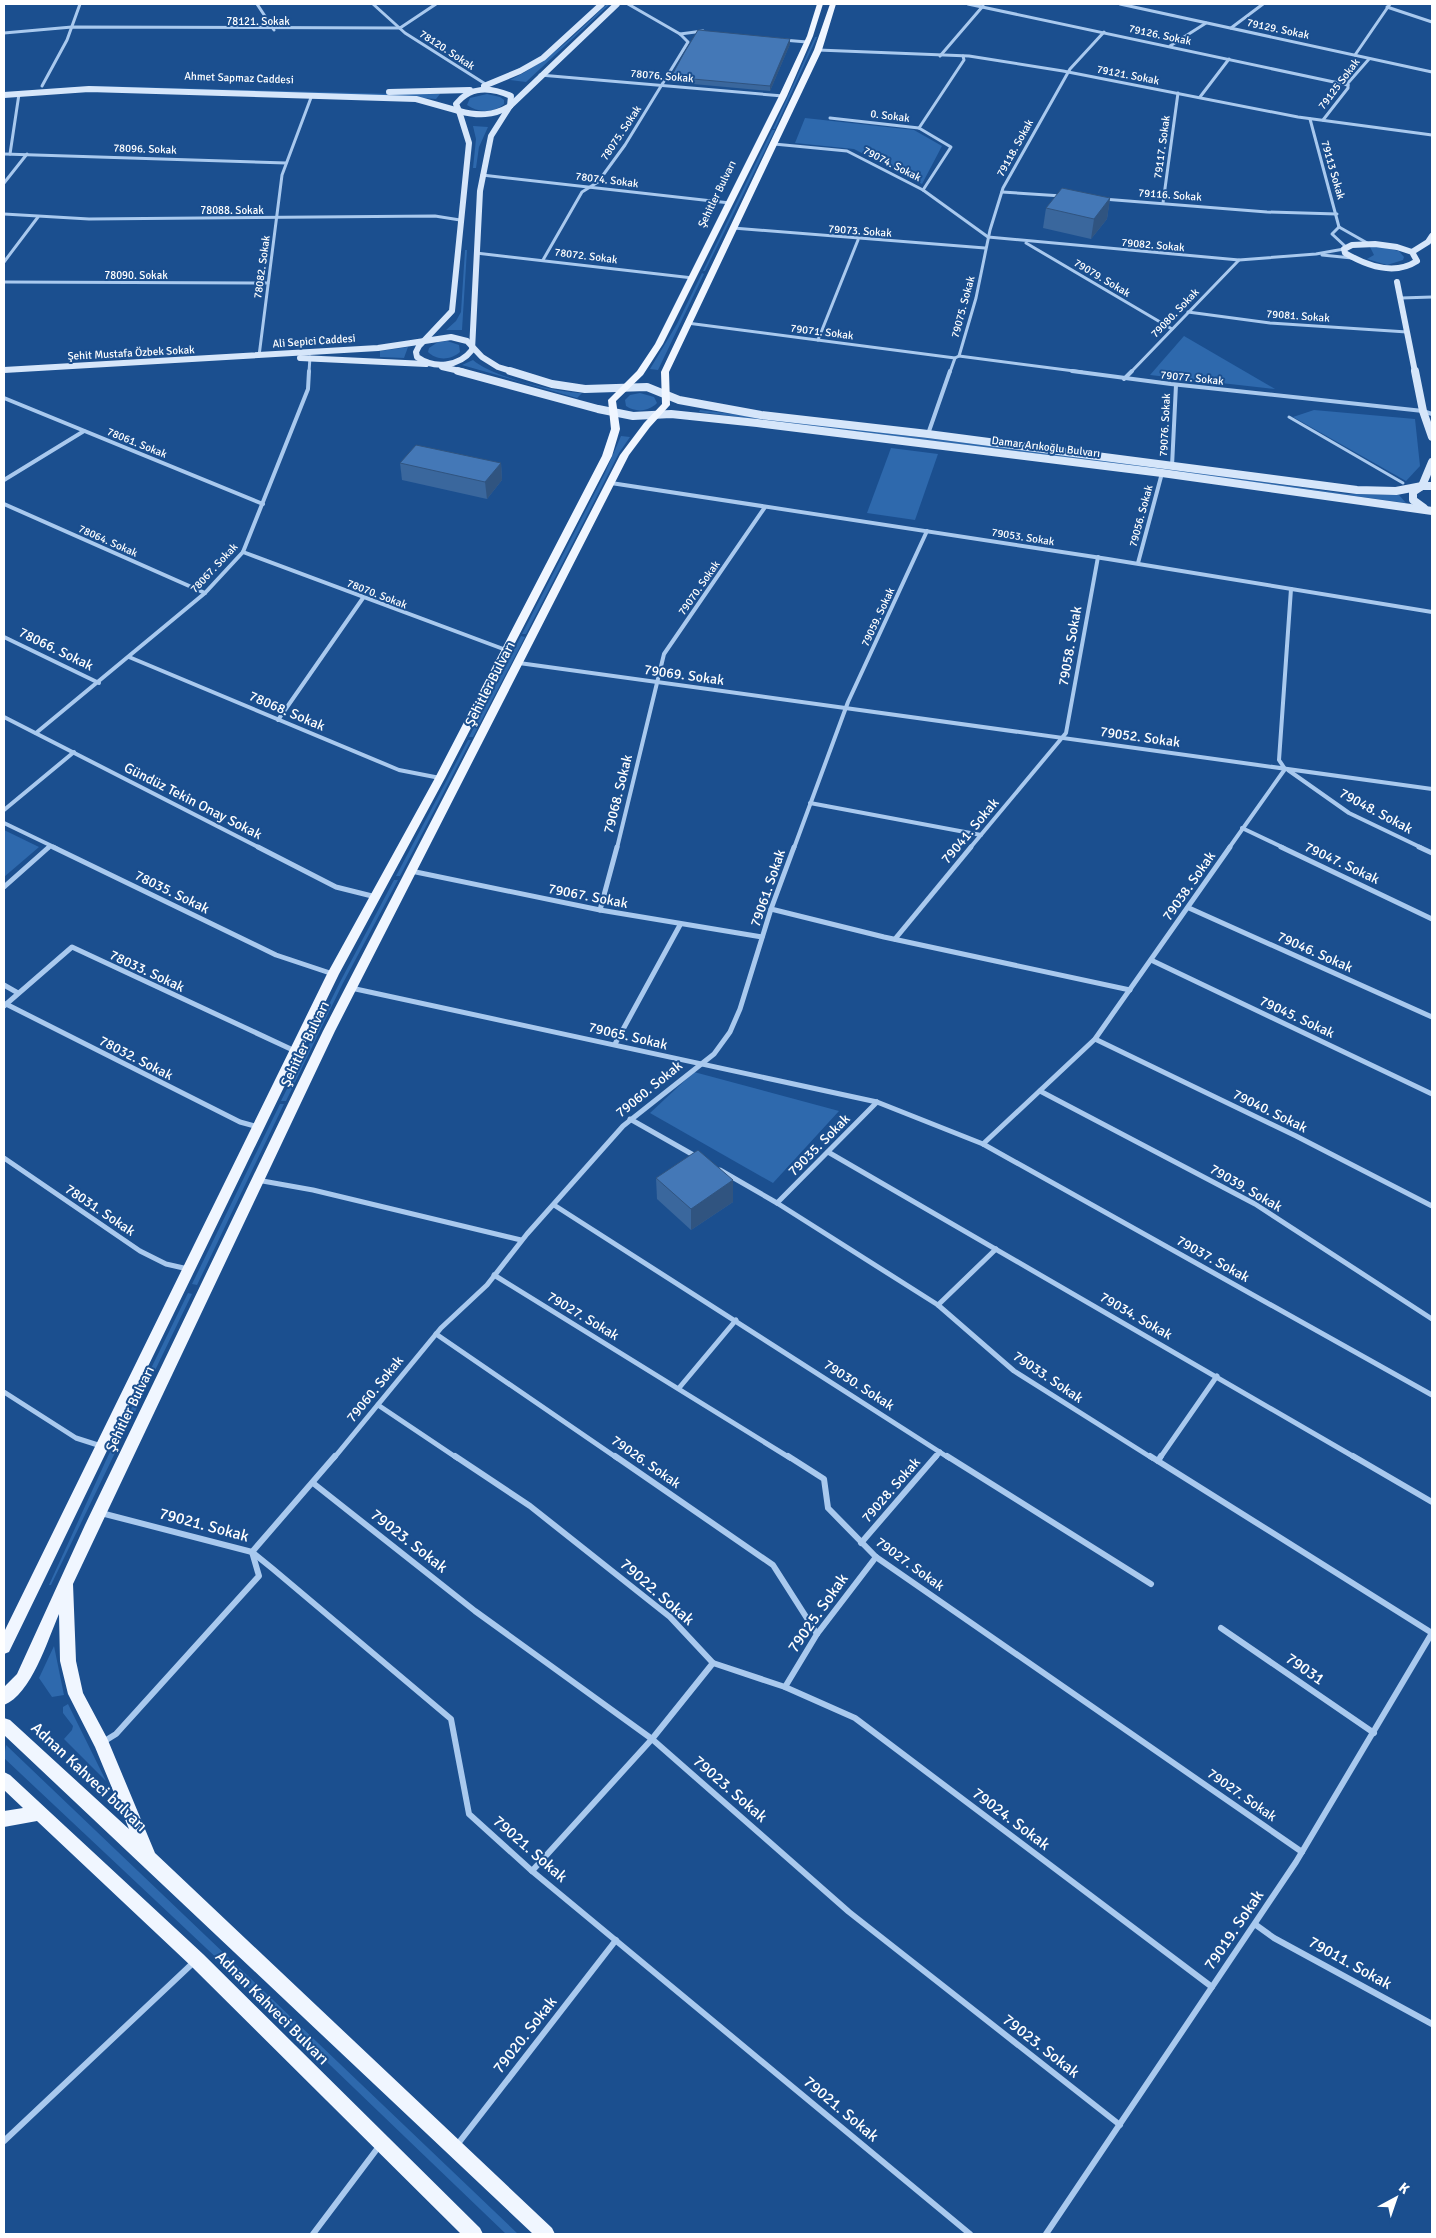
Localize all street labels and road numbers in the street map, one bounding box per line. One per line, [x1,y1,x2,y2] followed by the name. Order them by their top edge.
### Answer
[226,15,290,28] street label: 78121. Sokak
[1246,16,1311,42] street label: 79129. Sokak
[1128,22,1193,48] street label: 79126. Sokak
[417,27,478,73] street label: 78120. Sokak
[1316,56,1363,112] street label: 79125 Sokak
[1096,63,1161,88] street label: 79121. Sokak
[630,67,695,85] street label: 78076. Sokak
[184,70,294,86] street label: Ahmet Sapmaz Caddesi
[598,103,644,163] street label: 78075. Sokak
[870,107,911,125] street label: 0. Sokak
[1151,114,1173,179] street label: 79117. Sokak
[994,117,1036,179] street label: 79118. Sokak
[1318,139,1348,201] street label: 79113 Sokak
[113,141,177,157] street label: 78096. Sokak
[861,144,924,184] street label: 79074. Sokak
[695,158,739,230] street label: Şehitler Bulvarı
[575,170,640,190] street label: 78074. Sokak
[1138,186,1203,204] street label: 79116. Sokak
[200,204,264,217] street label: 78088. Sokak
[828,222,893,240] street label: 79073. Sokak
[251,234,273,299] street label: 78082. Sokak
[1121,236,1186,254] street label: 79082. Sokak
[554,246,619,266] street label: 78072. Sokak
[1071,256,1133,300] street label: 79079. Sokak
[104,269,168,282] street label: 78090. Sokak
[949,274,978,339] street label: 79075. Sokak
[1148,285,1202,340] street label: 79080. Sokak
[1266,307,1331,325] street label: 79081. Sokak
[790,322,855,342] street label: 79071. Sokak
[272,332,356,350] street label: Ali Sepici Caddesi
[67,342,195,363] street label: Şehit Mustafa Özbek Sokak
[1160,368,1225,388] street label: 79077. Sokak
[1157,393,1173,457] street label: 79076. Sokak
[105,425,169,461] street label: 78061. Sokak
[991,434,1101,460] street label: Damar Arıkoğlu Bulvarı
[1127,483,1156,548] street label: 79056. Sokak
[76,522,140,560] street label: 78064. Sokak
[991,526,1056,548] street label: 79053. Sokak
[188,540,241,596] street label: 78067. Sokak
[675,558,723,618] street label: 79070. Sokak
[345,577,409,612] street label: 78070. Sokak
[859,585,898,649] street label: 79059. Sokak
[1055,605,1085,687] street label: 79058. Sokak
[16,624,96,674] street label: 78066. Sokak
[461,639,519,729] street label: Şehitler Bulvarı
[643,661,725,689] street label: 79069. Sokak
[247,687,327,735] street label: 78068. Sokak
[1099,723,1181,751] street label: 79052. Sokak
[600,753,636,835] street label: 79068. Sokak
[121,759,265,843] street label: Gündüz Tekin Onay Sokak
[1336,785,1416,837] street label: 79048. Sokak
[938,795,1002,867] street label: 79041. Sokak
[1302,838,1382,888] street label: 79047. Sokak
[747,847,789,929] street label: 79061. Sokak
[1159,848,1219,924] street label: 79038. Sokak
[132,867,212,917] street label: 78035. Sokak
[547,880,629,912] street label: 79067. Sokak
[1275,928,1355,976] street label: 79046. Sokak
[107,946,187,996] street label: 78033. Sokak
[1257,992,1337,1042] street label: 79045. Sokak
[277,998,333,1090] street label: Şehitler Bulvarı
[587,1019,669,1053] street label: 79065. Sokak
[96,1032,176,1084] street label: 78032. Sokak
[612,1057,686,1121] street label: 79060. Sokak
[1230,1086,1310,1136] street label: 79040. Sokak
[784,1110,854,1180] street label: 79035. Sokak
[1207,1160,1285,1216] street label: 79039. Sokak
[62,1180,138,1240] street label: 78031. Sokak
[1174,1232,1252,1286] street label: 79037. Sokak
[544,1288,622,1344] street label: 79027. Sokak
[1097,1288,1175,1344] street label: 79034. Sokak
[1010,1347,1086,1407] street label: 79033. Sokak
[343,1352,407,1426] street label: 79060. Sokak
[821,1356,897,1414] street label: 79030. Sokak
[102,1363,158,1455] street label: Şehitler Bulvarı
[608,1432,684,1492] street label: 79026. Sokak
[858,1454,924,1526] street label: 79028. Sokak
[157,1503,251,1547] street label: 79021. Sokak
[366,1505,452,1577] street label: 79023. Sokak
[872,1533,948,1595] street label: 79027. Sokak
[616,1554,698,1630] street label: 79022. Sokak
[783,1569,853,1657] street label: 79025. Sokak
[1282,1648,1328,1690] street label: 79031
[27,1718,151,1836] street label: Adnan Kahveci bulvarı
[689,1751,771,1827] street label: 79023. Sokak
[1204,1765,1280,1825] street label: 79027. Sokak
[968,1783,1054,1855] street label: 79024. Sokak
[489,1811,571,1887] street label: 79021. Sokak
[1200,1886,1268,1974] street label: 79019. Sokak
[1305,1932,1395,1994] street label: 79011. Sokak
[211,1947,333,2069] street label: Adnan Kahveci Bulvarı
[489,1992,561,2078] street label: 79020. Sokak
[998,2010,1084,2082] street label: 79023. Sokak
[799,2072,883,2146] street label: 79021. Sokak

